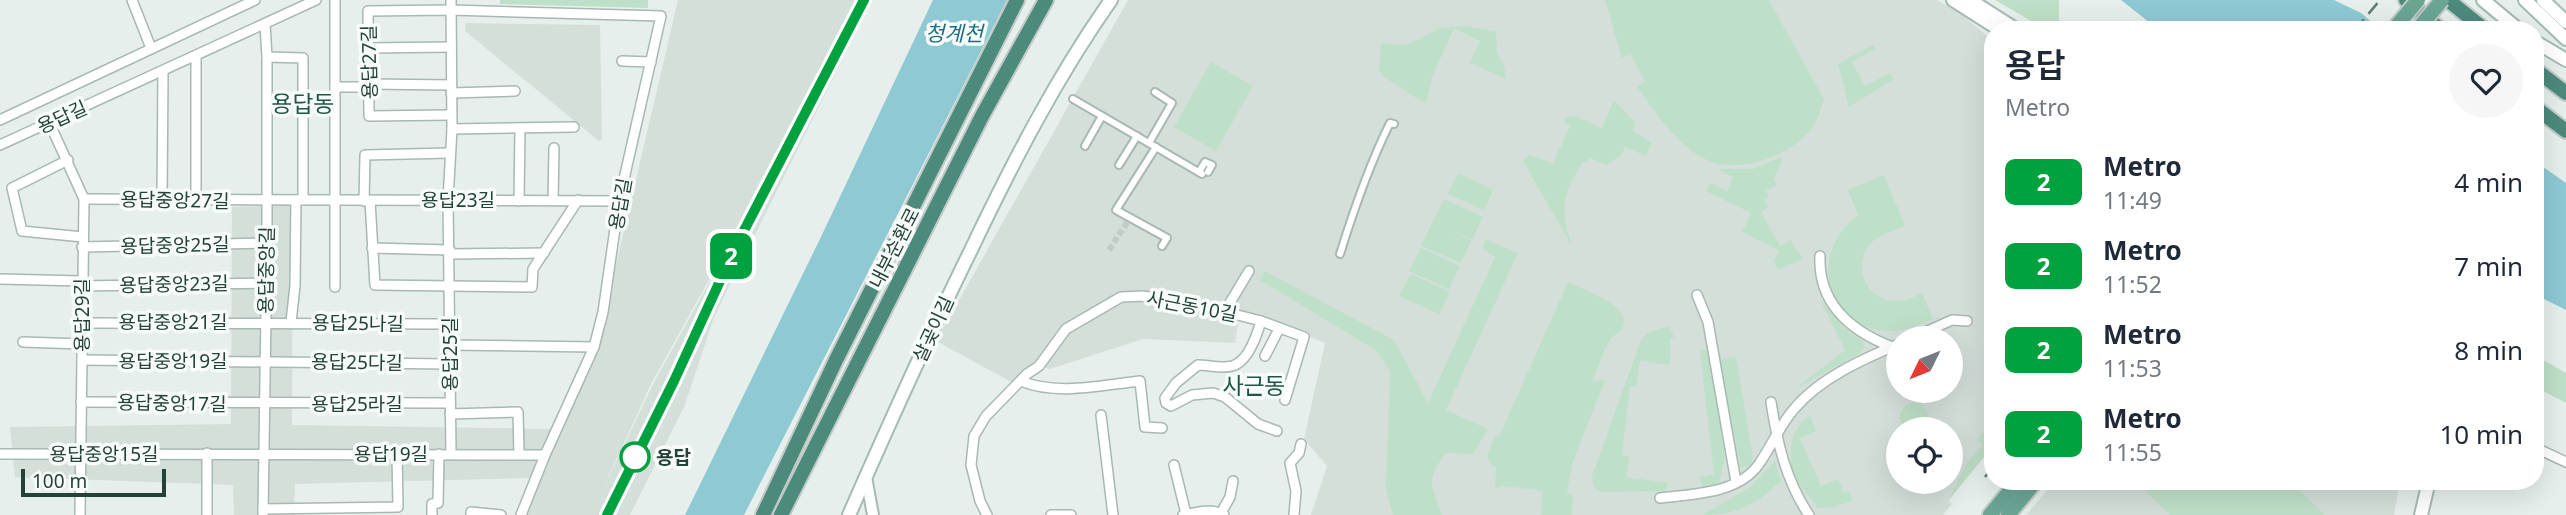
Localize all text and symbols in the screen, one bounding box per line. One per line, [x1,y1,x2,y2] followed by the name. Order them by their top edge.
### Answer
[925,19,986,47] water label: 청계천
[355,25,383,99] street label: 용답27길
[2005,42,2066,87] text: 용답
[2449,44,2523,118] button: heart
[271,87,335,119] district label: 용답동
[2005,91,2070,123] text: Metro
[33,94,91,140] street label: 용답길
[2103,148,2182,184] text: Metro
[2454,164,2523,200] text: 4 min
[2037,165,2050,198] text: 2
[603,176,637,232] street label: 용답길
[2103,184,2162,216] text: 11:49
[120,186,230,214] street label: 용답중앙27길
[421,187,495,213] street label: 용답23길
[863,203,925,293] street label: 내부순환로
[252,226,280,314] street label: 용답중앙길
[120,231,230,259] street label: 용답중앙25길
[2103,232,2182,268] text: Metro
[708,233,754,279] line badge: 2
[724,239,738,272] text: 2
[2454,248,2523,284] text: 7 min
[2037,249,2050,282] text: 2
[2103,268,2162,300] text: 11:52
[119,270,229,298] street label: 용답중앙23길
[69,278,95,352] street label: 용답29길
[1145,284,1239,328] street label: 사근동10길
[906,292,960,366] street label: 살곶이길
[118,309,228,335] street label: 용답중앙21길
[312,309,404,337] street label: 용답25나길
[2103,316,2182,352] text: Metro
[437,317,463,391] street label: 용답25길
[1886,326,1964,402] north arrow
[1886,326,1963,494] map controls
[2454,332,2523,368] text: 8 min
[2037,333,2050,366] text: 2
[118,348,228,374] street label: 용답중앙19길
[311,348,403,376] street label: 용답25다길
[2103,352,2162,384] text: 11:53
[1222,369,1286,401] district label: 사근동
[117,389,227,417] street label: 용답중앙17길
[311,391,403,417] street label: 용답25라길
[2103,400,2182,436] text: Metro
[2439,416,2523,452] text: 10 min
[1886,417,1963,494] button: locate
[2037,417,2050,450] text: 2
[2103,436,2162,468] text: 11:55
[49,441,159,467] street label: 용답중앙15길
[354,441,428,467] street label: 용답19길
[620,442,650,472] marker: 용답
[656,444,691,470] place label: 용답
[21,466,166,498] scale bar
[32,468,87,494] text: 100 m

